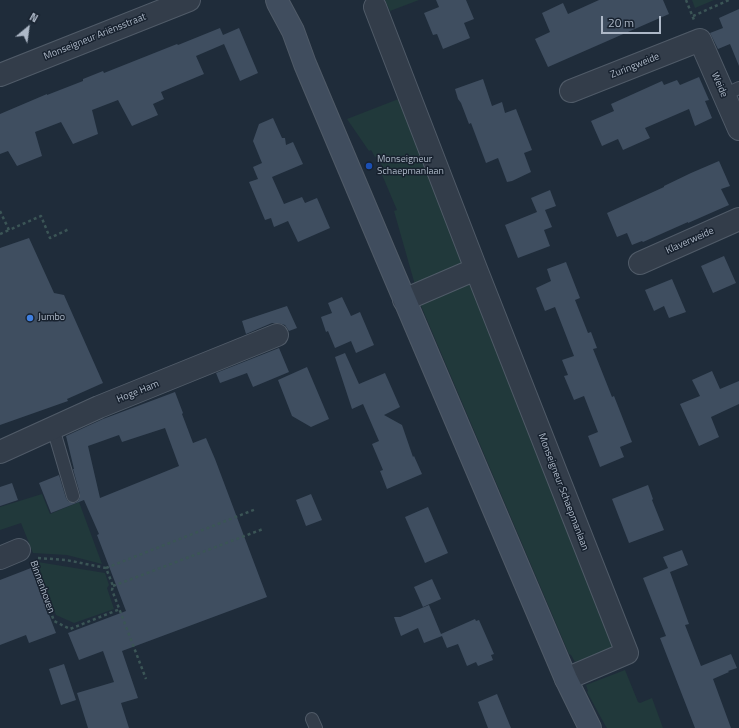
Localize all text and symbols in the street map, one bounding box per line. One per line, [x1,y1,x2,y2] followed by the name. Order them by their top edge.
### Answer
[8,8,48,48] north arrow
[603,8,663,34] scale bar
[27,9,41,26] text: N
[42,11,148,63] street label: Monseigneur Ariënsstraat
[608,13,634,32] text: 20 m
[609,51,661,81] street label: Zuringweide
[708,71,730,99] street label: Weide
[377,154,444,178] place label: Monseigneur Schaepmanlaan
[364,161,374,171] marker: Monseigneur Schaepmanlaan
[664,225,716,257] street label: Klaverweide
[38,312,65,324] place label: Jumbo
[25,313,35,323] marker: Jumbo
[115,378,161,406] street label: Hoge Ham
[535,432,591,552] street label: Monseigneur Schaepmanlaan
[27,559,57,615] street label: Binnenhoven

